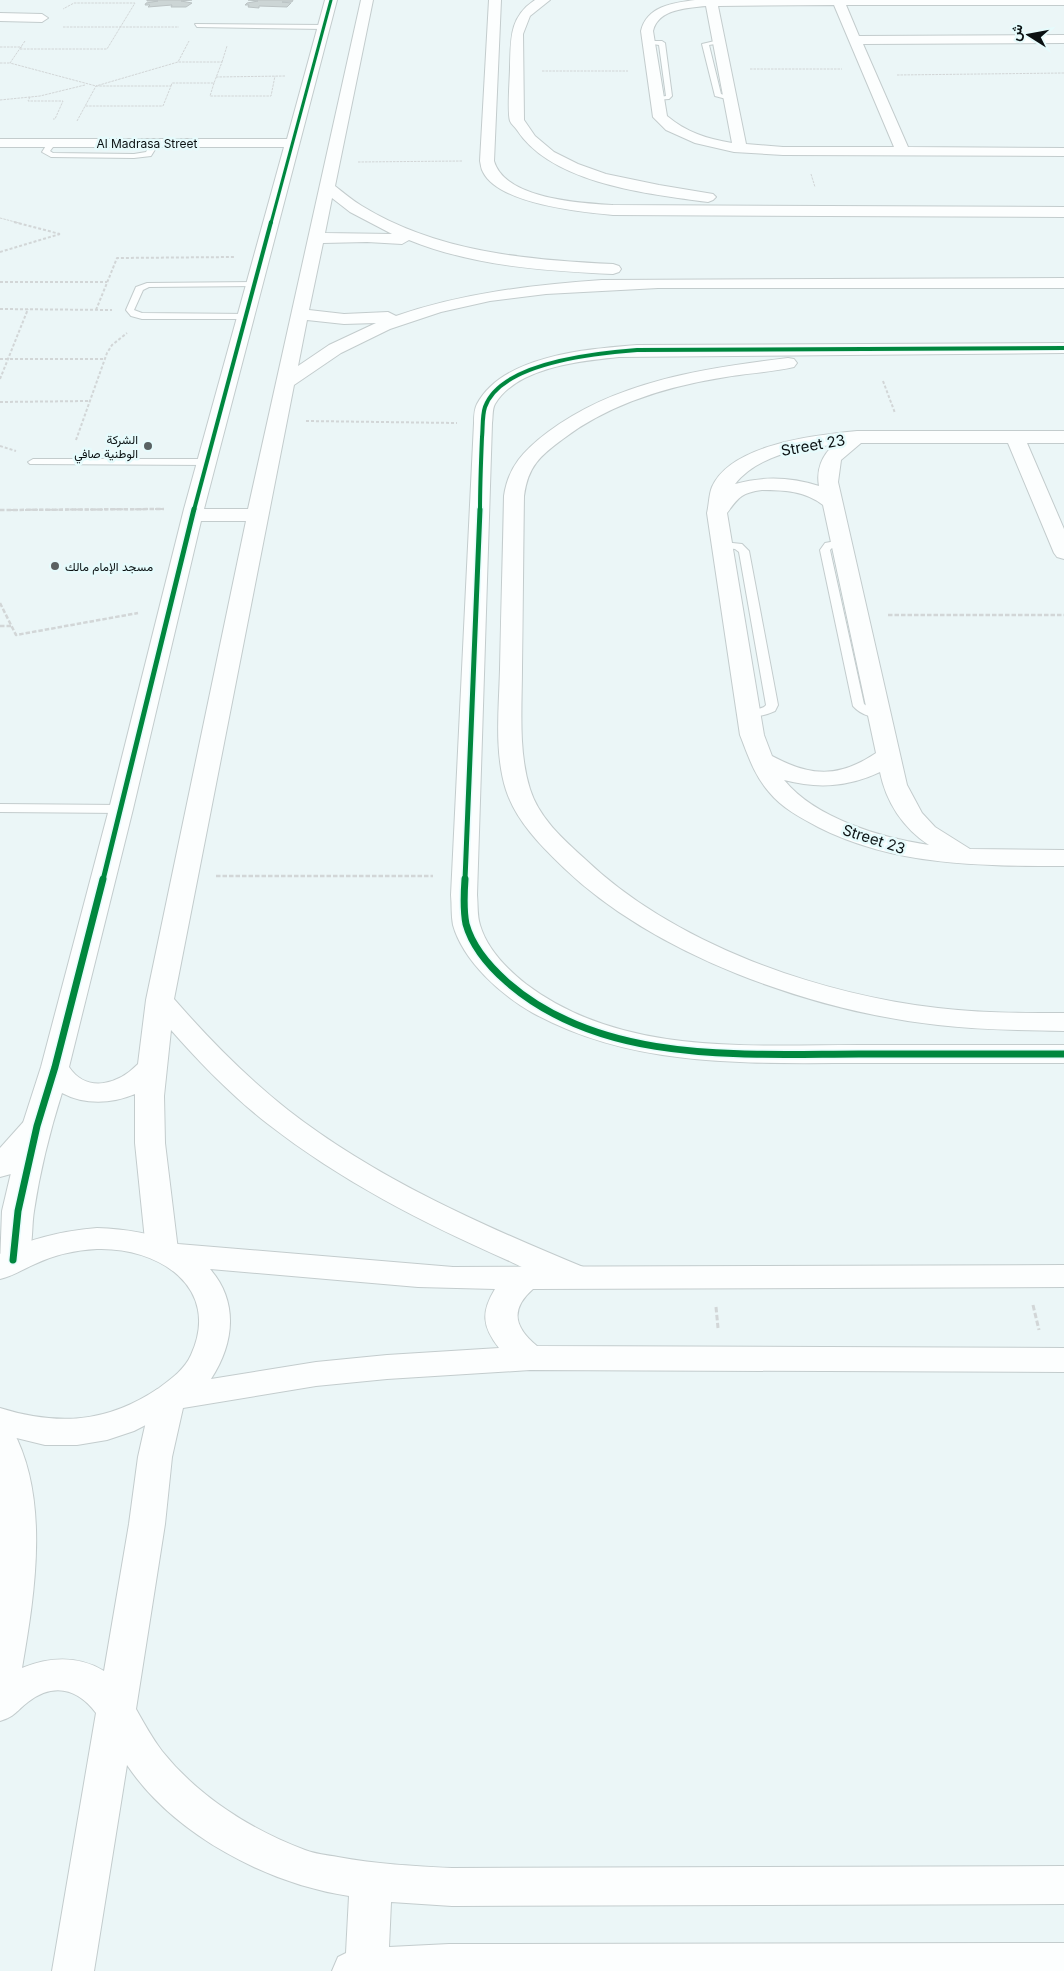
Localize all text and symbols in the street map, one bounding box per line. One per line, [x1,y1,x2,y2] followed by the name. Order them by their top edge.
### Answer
[1004,10,1054,60] north arrow
[1006,22,1027,42] text: ش
[96,136,198,151] street label: Al Madrasa Street
[779,430,847,460] street label: Street 23
[74,432,138,464] place label: الشركة الوطنية صافي
[142,440,154,452] marker: الشركة الوطنية صافي
[65,559,153,575] place label: مسجد الإمام مالك
[49,560,61,572] marker: مسجد الإمام مالك
[840,820,908,858] street label: Street 23

